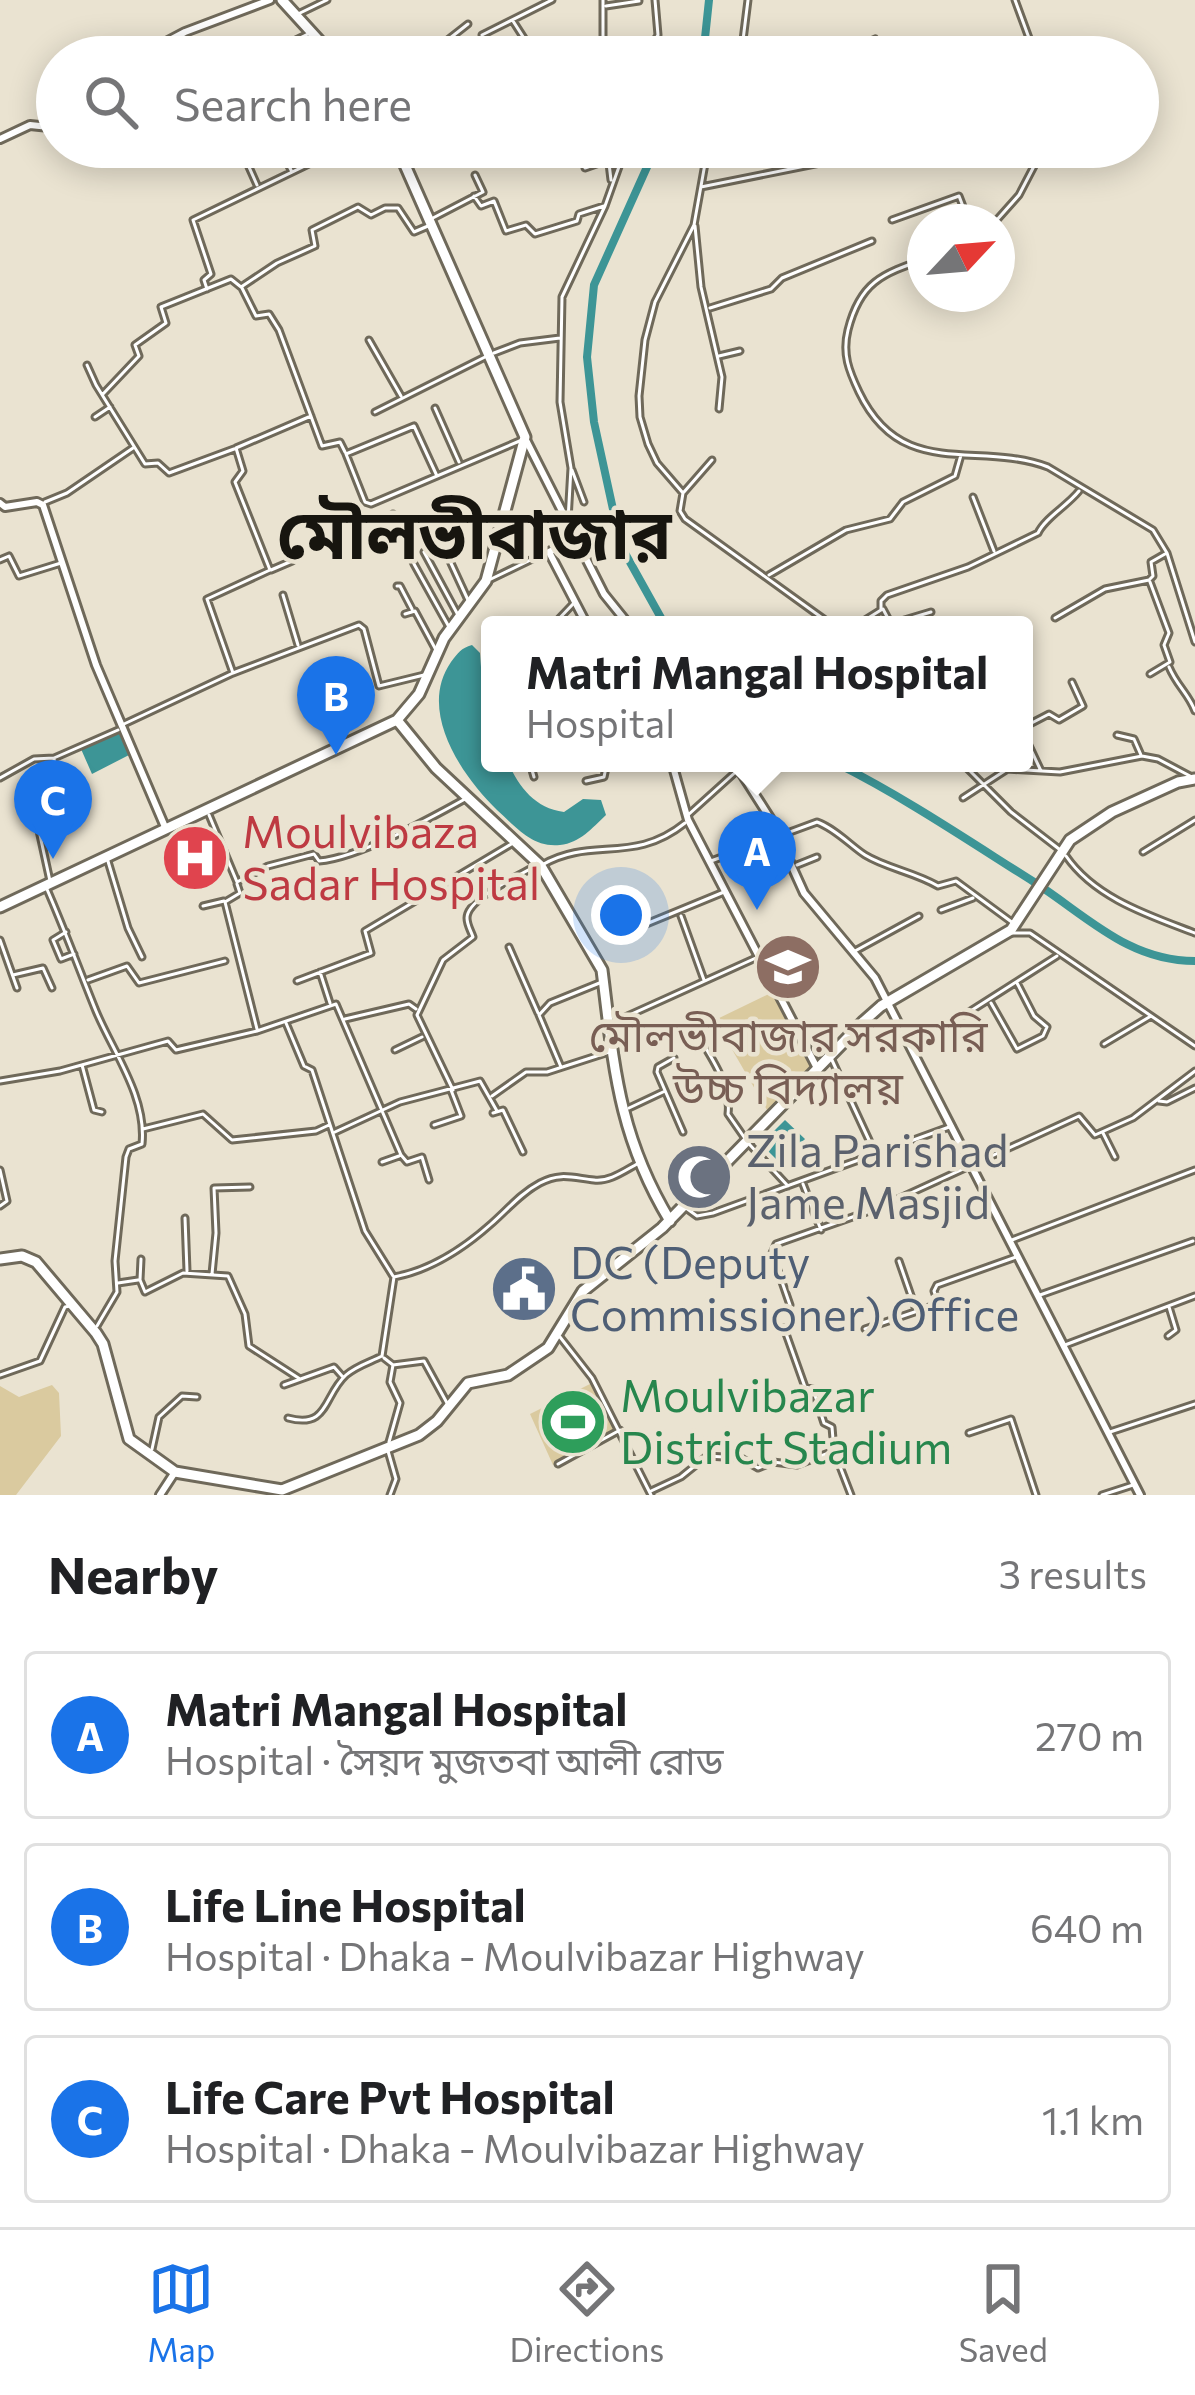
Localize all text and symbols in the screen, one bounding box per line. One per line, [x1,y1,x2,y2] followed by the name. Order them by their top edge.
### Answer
[36,36,1159,168] search box
[78,69,144,135] icon: search
[174,75,412,130] text: Search here
[907,204,1015,312] north arrow
[276,489,673,573] district label: মৌলভীবাজার
[481,616,1033,772] popup
[526,643,988,698] text: Matri Mangal Hospital
[297,656,375,755] pin: B
[526,698,675,746] text: Hospital
[14,760,92,859] pin: C
[242,802,540,909] place label: Moulvibaza Sadar Hospital
[718,811,796,910] pin: A
[160,823,230,893] hospital icon: Moulvibaza Sadar Hospital
[591,885,651,945] your location
[753,932,823,1002] school or university icon: মৌলভীবাজার সরকারি উচ্চ বিদ্যালয়
[588,1006,989,1113] place label: মৌলভীবাজার সরকারি উচ্চ বিদ্যালয়
[746,1121,1008,1228] place label: Zila Parishad Jame Masjid
[664,1142,734,1212] mosque icon: Zila Parishad Jame Masjid
[570,1233,1019,1340] place label: DC (Deputy Commissioner) Office
[489,1254,559,1324] public building icon: DC (Deputy Commissioner) Office
[620,1366,952,1473] place label: Moulvibazar District Stadium
[538,1387,608,1457] sports icon: Moulvibazar District Stadium
[48,1542,218,1605] text: Nearby
[999,1549,1147,1597] text: 3 results
[165,1680,627,1735] text: Matri Mangal Hospital
[76,1711,104,1759] text: A
[1035,1711,1144,1759] text: 270 m
[165,1735,723,1783] text: Hospital · সৈয়দ মুজতবা আলী রোড
[165,1876,526,1931] text: Life Line Hospital
[77,1903,103,1951] text: B
[1030,1903,1144,1951] text: 640 m
[165,1931,865,1979] text: Hospital · Dhaka - Moulvibazar Highway
[165,2068,615,2123] text: Life Care Pvt Hospital
[77,2095,103,2143] text: C
[1042,2095,1144,2143] text: 1.1 km
[165,2123,865,2171] text: Hospital · Dhaka - Moulvibazar Highway
[147,2256,215,2369] tab: Map
[510,2256,664,2369] tab: Directions
[959,2256,1048,2369] tab: Saved

